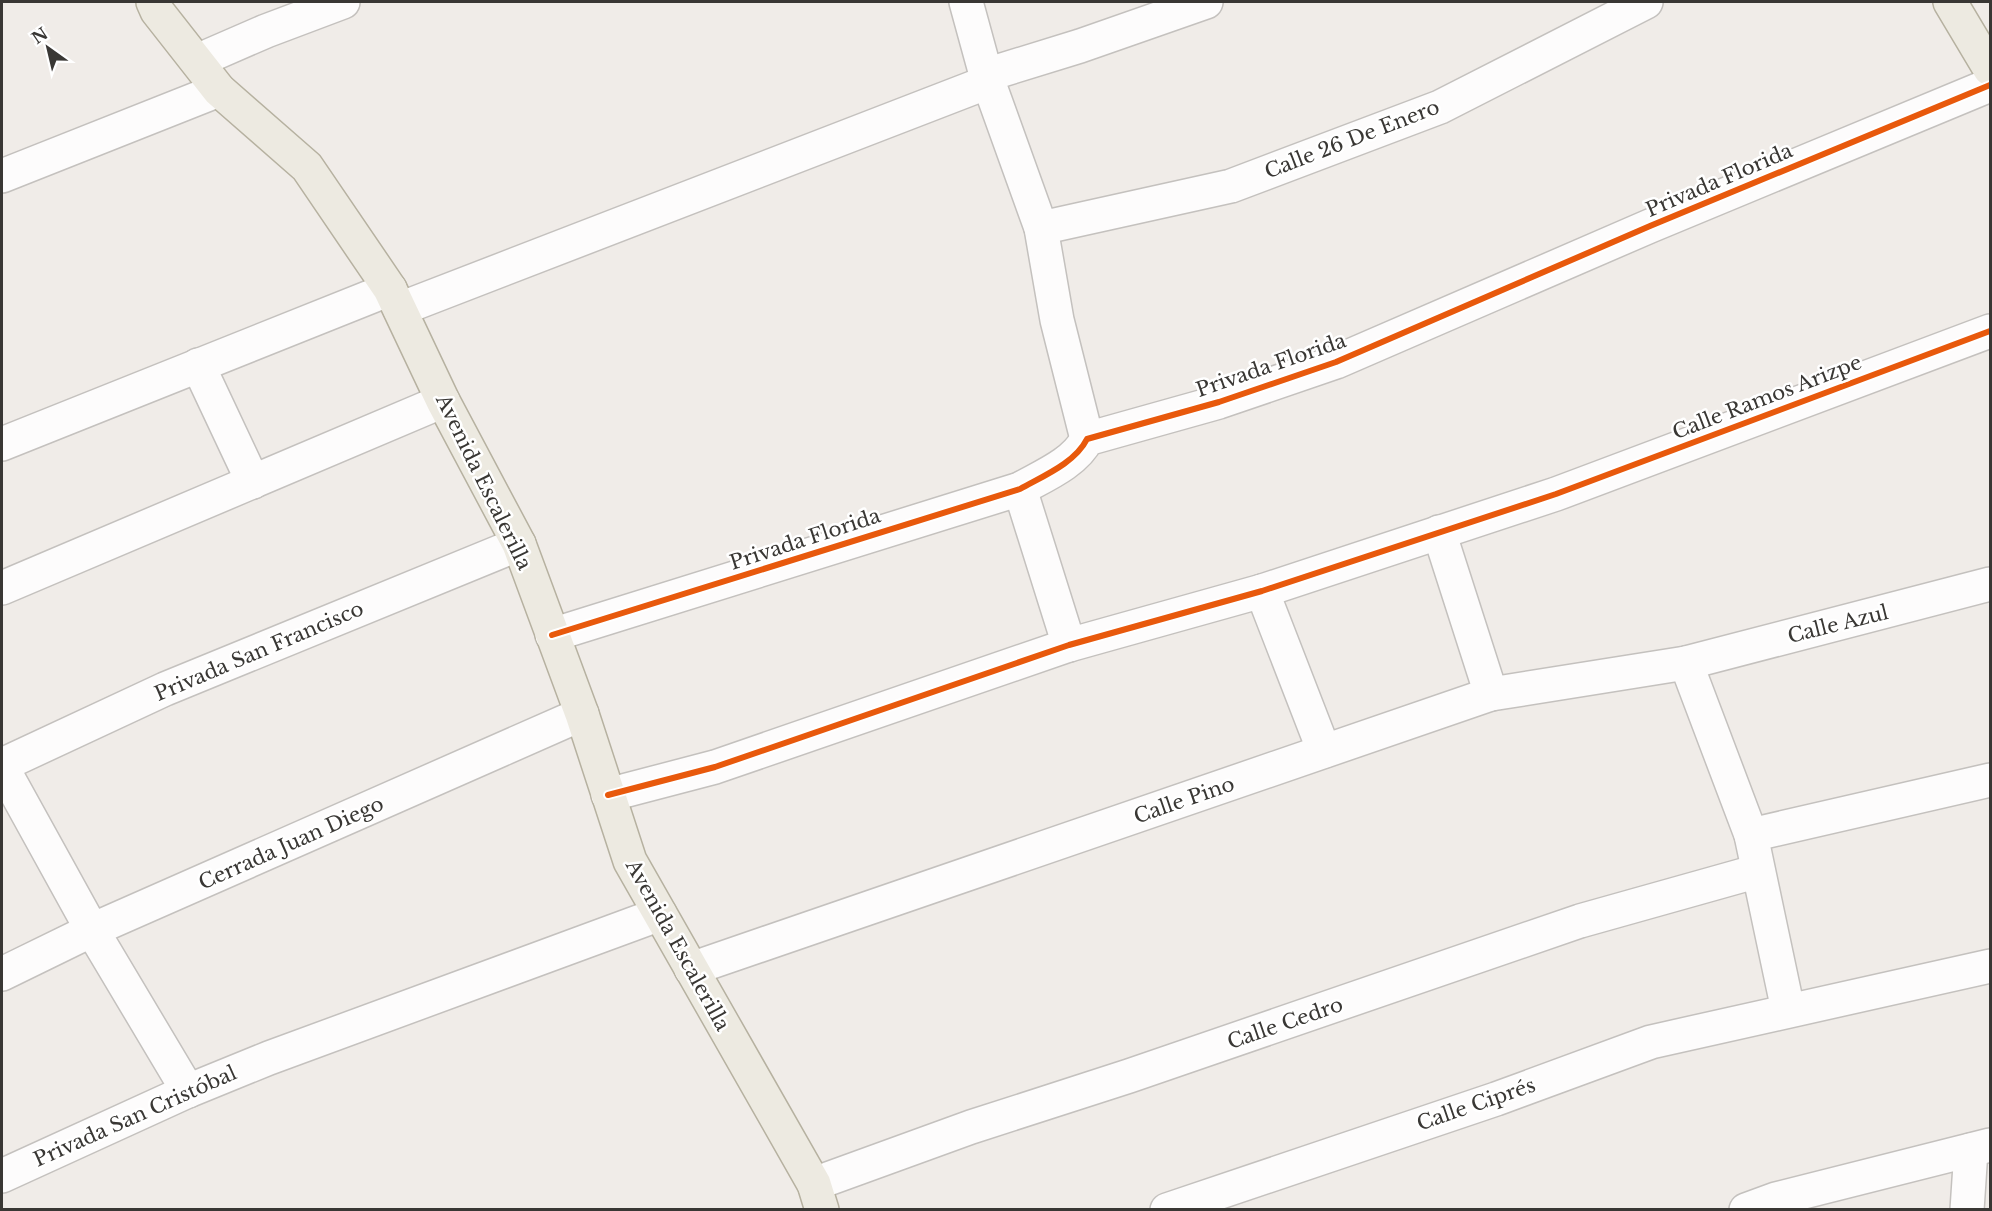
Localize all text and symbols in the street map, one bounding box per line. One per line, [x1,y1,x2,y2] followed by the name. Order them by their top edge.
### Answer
[18,18,78,78] north arrow
[28,23,51,48] text: N
[1261,95,1443,183] street label: Calle 26 De Enero
[1642,138,1797,222] street label: Privada Florida
[1193,328,1350,402] street label: Privada Florida
[1669,350,1865,444] street label: Calle Ramos Arizpe
[431,390,537,574] street label: Avenida Escalerilla
[727,503,884,575] street label: Privada Florida
[151,596,367,706] street label: Privada San Francisco
[1785,600,1891,648] street label: Calle Azul
[1131,772,1237,828] street label: Calle Pino
[195,791,387,895] street label: Cerrada Juan Diego
[620,854,735,1036] street label: Avenida Escalerilla
[1224,992,1346,1054] street label: Calle Cedro
[30,1060,240,1172] street label: Privada San Cristóbal
[1414,1073,1538,1135] street label: Calle Ciprés

